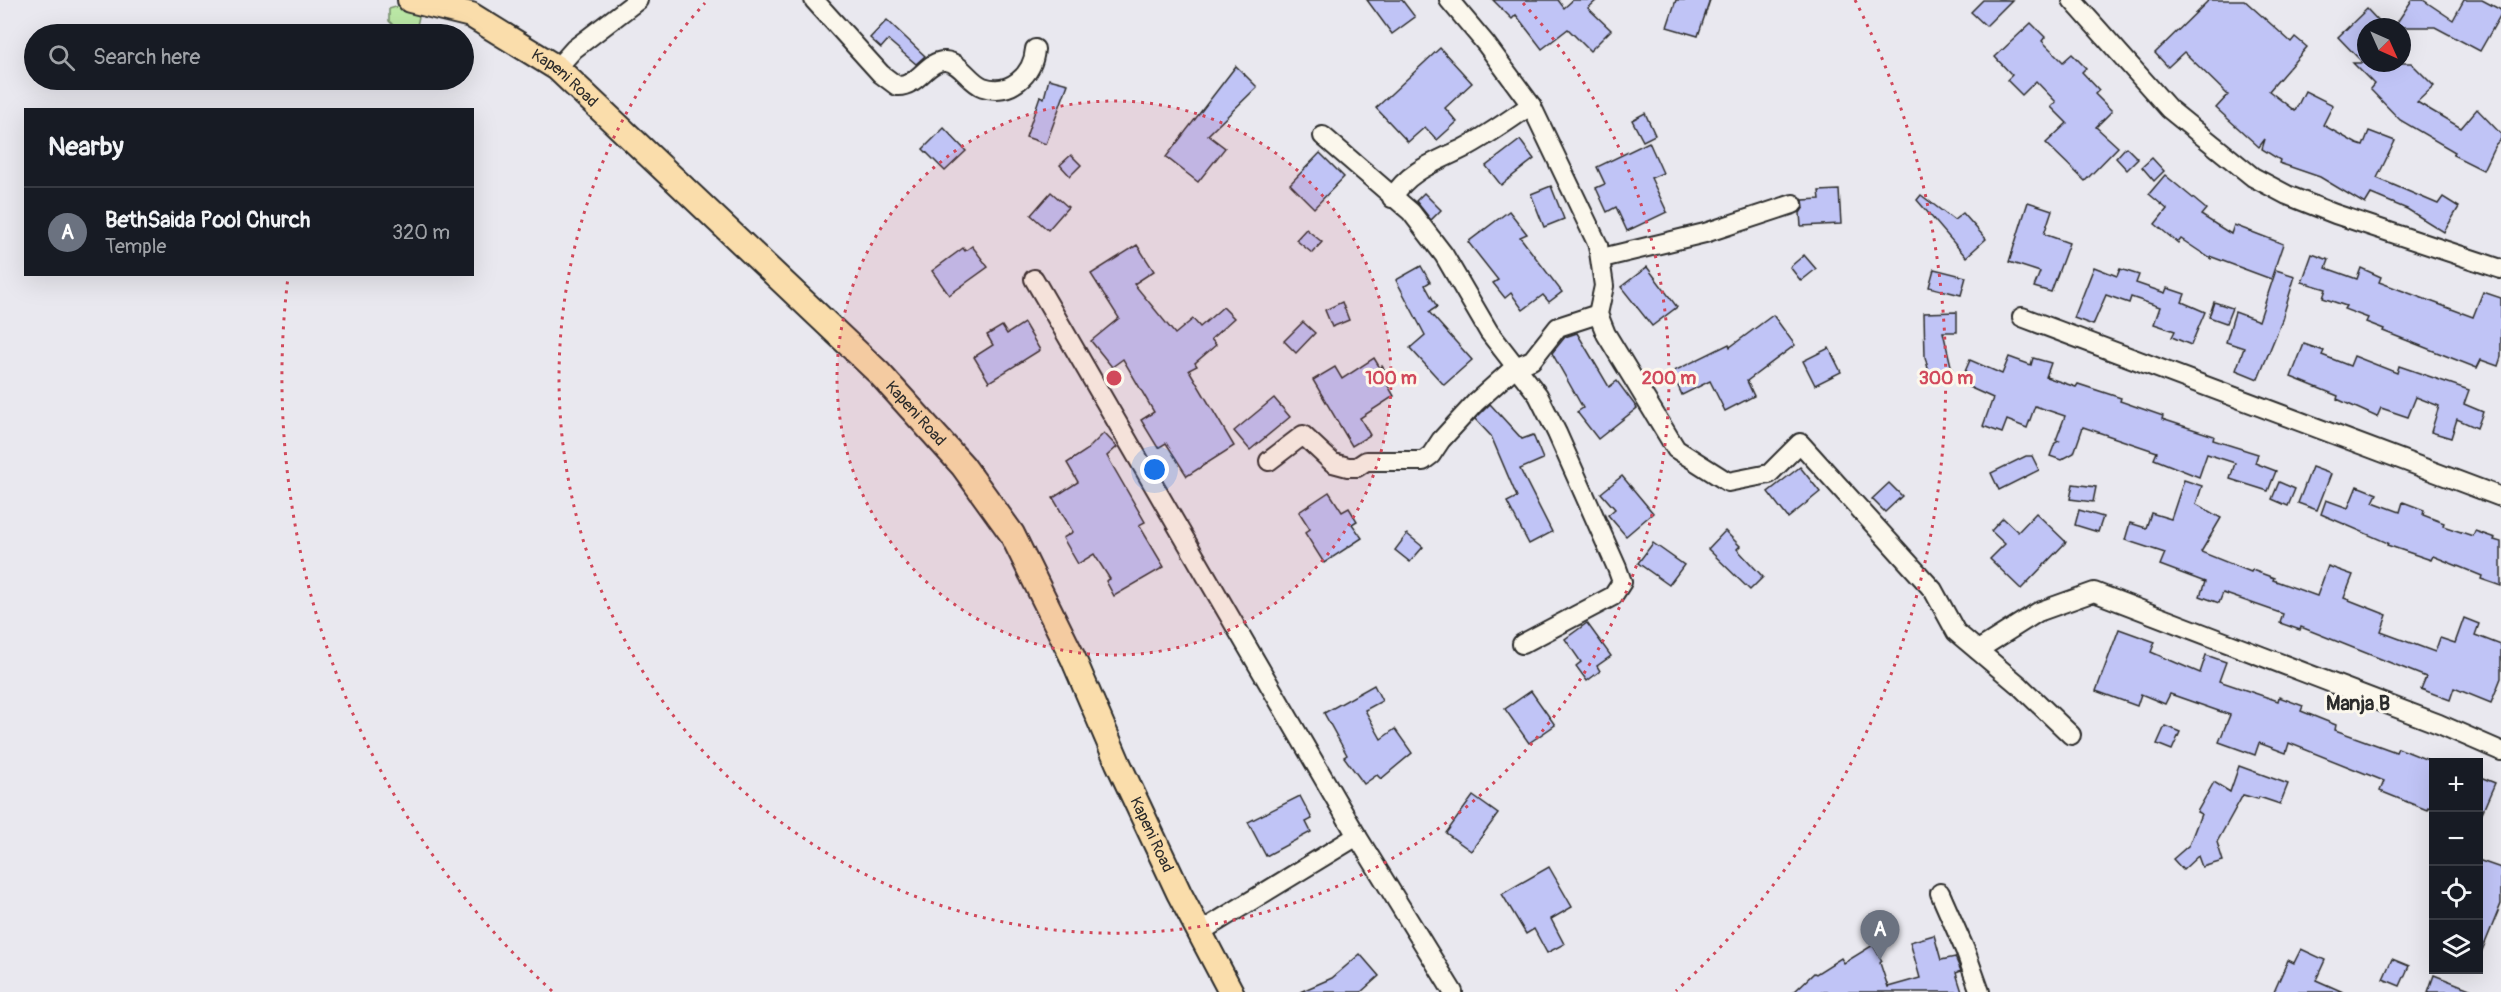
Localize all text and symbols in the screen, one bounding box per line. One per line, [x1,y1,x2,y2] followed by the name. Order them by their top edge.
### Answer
[2357,18,2411,72] north arrow
[24,24,474,90] search box
[45,41,78,74] icon: search
[93,43,200,71] text: Search here
[528,45,602,111] street label: Kapeni Road
[48,131,124,163] text: Nearby
[105,206,310,234] text: BethSaida Pool Church
[61,220,74,245] text: A
[392,220,450,245] text: 320 m
[105,234,166,259] text: Temple
[1365,367,1417,390] text: 100 m
[1642,367,1696,390] text: 200 m
[1919,367,1973,390] text: 300 m
[1104,368,1124,388] centre of rings
[881,377,950,450] street label: Kapeni Road
[1140,455,1169,484] your location
[2326,691,2390,716] district label: Manja B
[2429,758,2483,974] map controls
[2429,758,2483,812] button: +
[1125,794,1178,875] street label: Kapeni Road
[2429,812,2483,866] button: −
[2429,866,2483,920] button: locate
[1860,910,1900,960] pin: A
[2429,920,2483,974] button: layers

